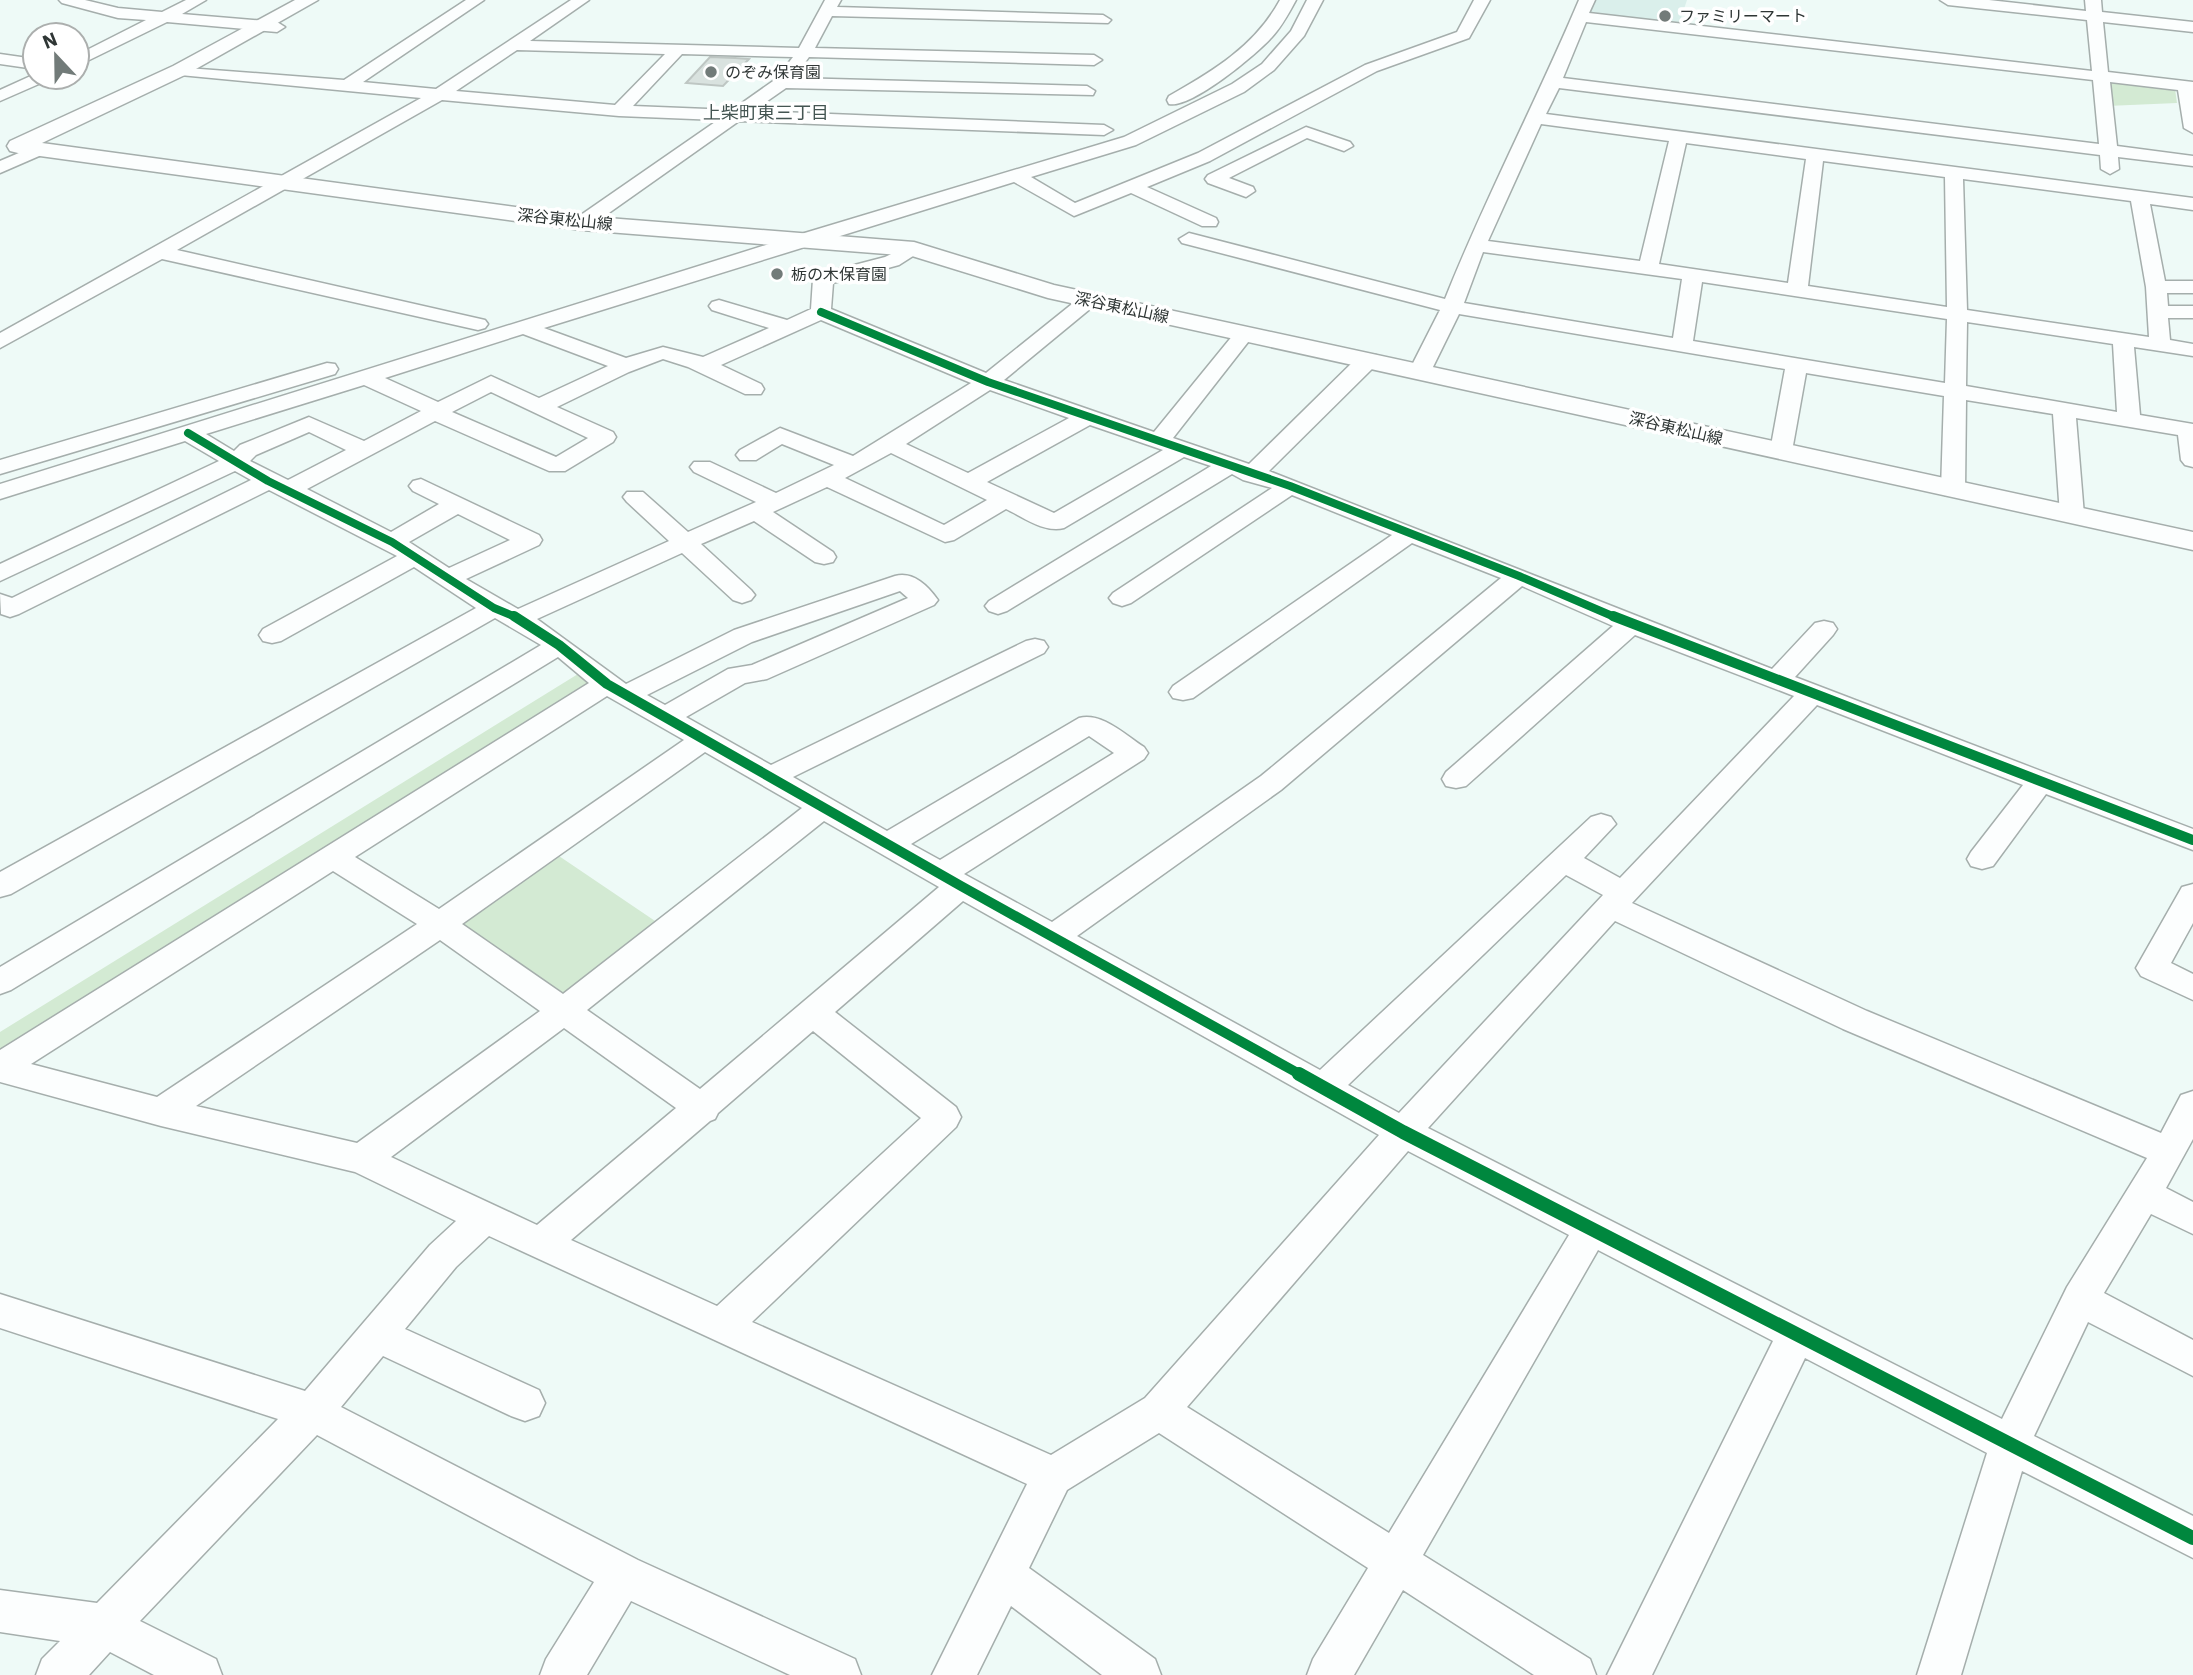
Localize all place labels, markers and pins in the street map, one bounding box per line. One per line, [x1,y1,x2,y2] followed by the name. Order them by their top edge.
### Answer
[1679,6,1807,26] place label: ファミリーマート
[1657,8,1673,24] marker: ファミリーマート
[725,62,821,82] place label: のぞみ保育園
[703,64,719,80] marker: のぞみ保育園
[791,264,887,284] place label: 栃の木保育園
[769,266,785,282] marker: 栃の木保育園

